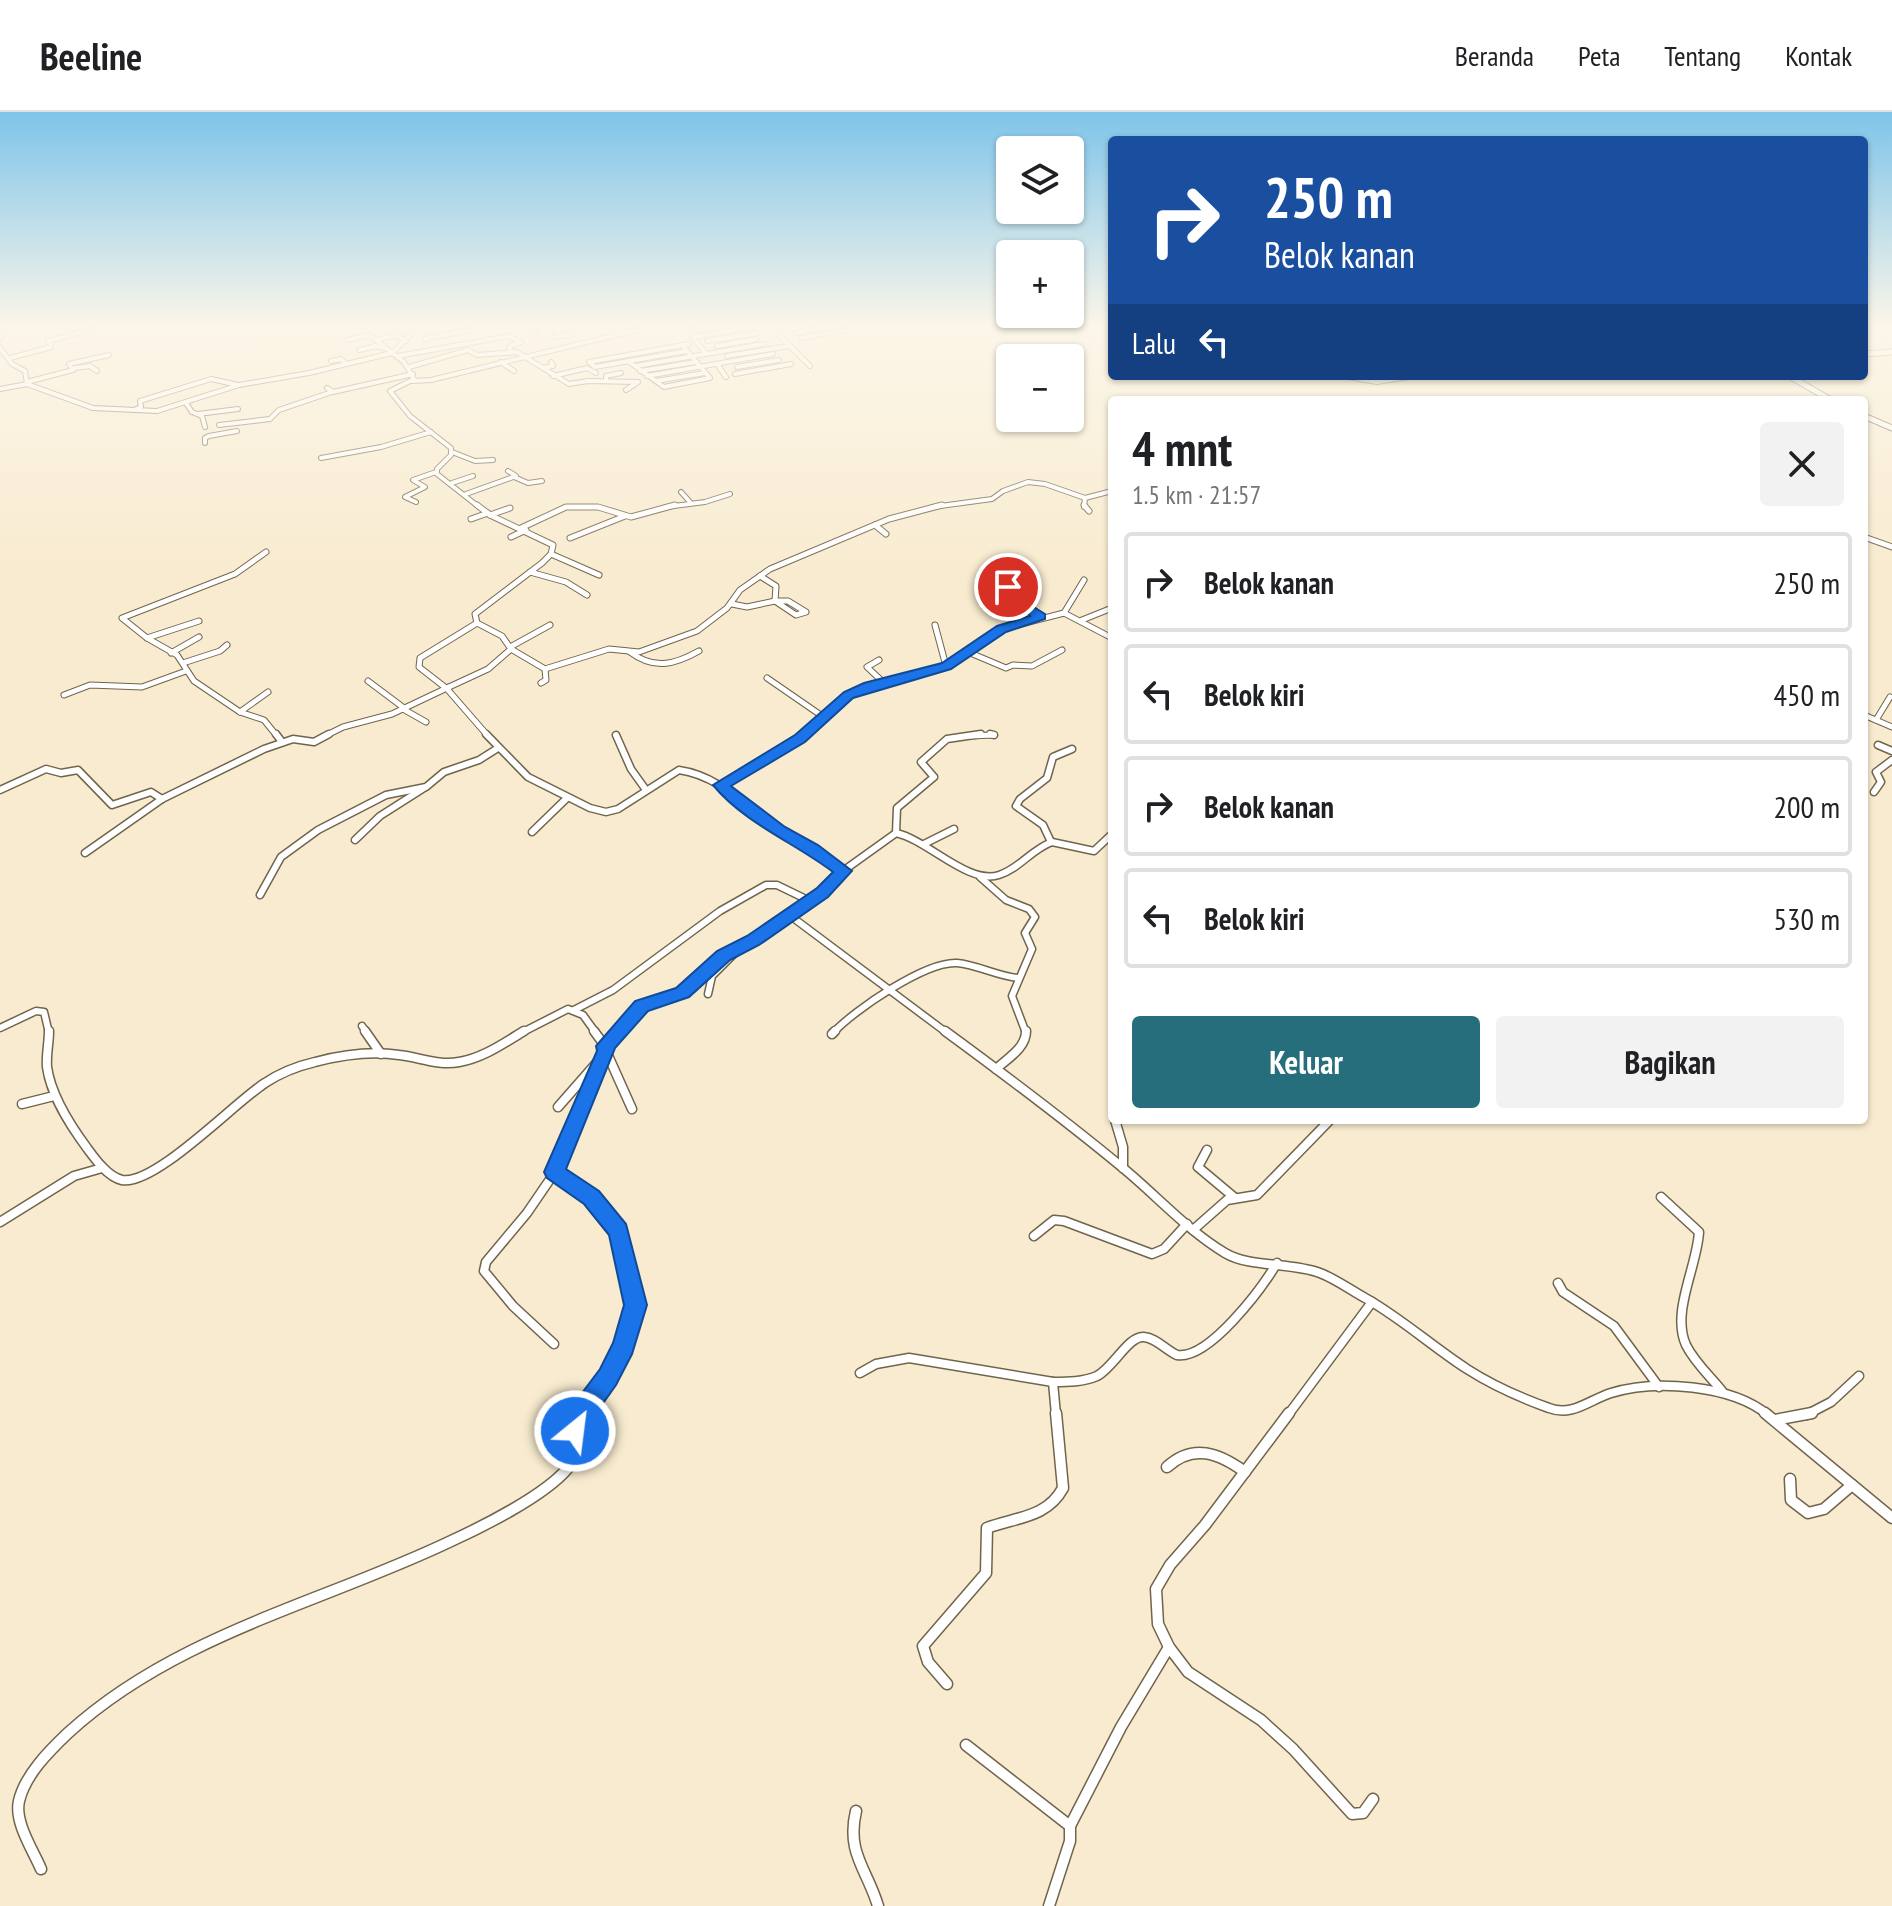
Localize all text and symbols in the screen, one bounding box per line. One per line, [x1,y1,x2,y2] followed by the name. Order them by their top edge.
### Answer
[40,31,142,80] text: Beeline
[1455,37,1534,74] text: Beranda
[1578,37,1620,74] text: Peta
[1664,37,1741,74] text: Tentang
[1785,37,1852,74] text: Kontak
[996,136,1084,432] map controls
[996,136,1084,224] button: layers
[1264,161,1393,233] text: 250 m
[1132,168,1236,272] icon: right
[1264,231,1415,278] text: Belok kanan
[996,240,1084,328] button: +
[1192,320,1236,364] icon: left
[1132,323,1176,362] text: Lalu
[996,344,1084,432] button: −
[1132,417,1232,479] text: 4 mnt
[1760,422,1844,506] button: close
[1132,478,1261,511] text: 1.5 km · 21:57
[974,553,1042,621] pin
[1136,560,1180,604] icon: right
[1204,563,1334,602] text: Belok kanan
[1774,563,1840,602] text: 250 m
[986,565,1030,609] icon: arrive
[1136,672,1180,716] icon: left
[1204,675,1305,714] text: Belok kiri
[1774,675,1840,714] text: 450 m
[1136,784,1180,828] icon: right
[1204,787,1334,826] text: Belok kanan
[1774,787,1840,826] text: 200 m
[1136,896,1180,940] icon: left
[1204,899,1305,938] text: Belok kiri
[1774,899,1840,938] text: 530 m
[1132,1016,1480,1108] button: Keluar
[1496,1016,1844,1108] button: Bagikan
[533,1389,617,1473] position arrow

